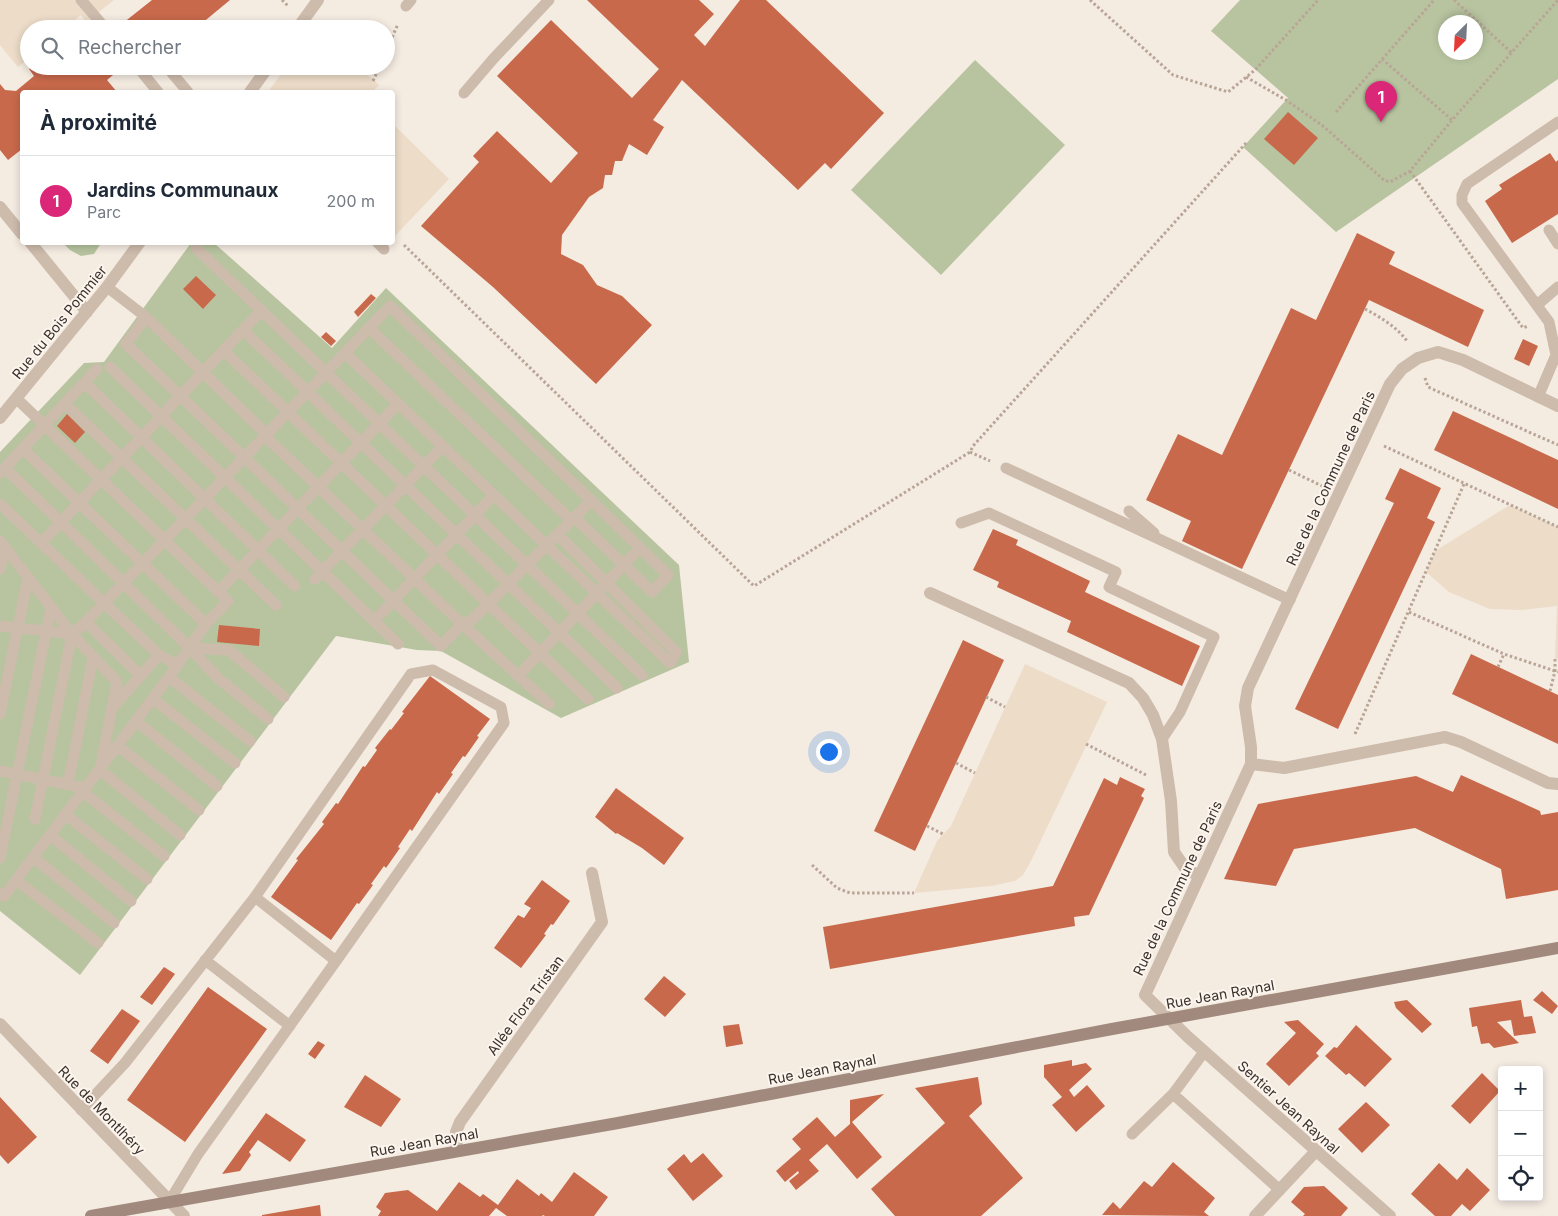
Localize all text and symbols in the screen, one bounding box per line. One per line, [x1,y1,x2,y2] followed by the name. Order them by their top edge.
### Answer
[1438,15,1483,60] north arrow
[20,20,395,75] search box
[38,34,66,62] icon: search
[78,36,181,59] text: Rechercher
[1365,81,1397,122] pin: 1
[40,110,157,135] text: À proximité
[87,179,278,202] text: Jardins Communaux
[53,191,59,211] text: 1
[327,191,375,211] text: 200 m
[87,202,121,222] text: Parc
[8,262,110,382] street label: Rue du Bois Pommier
[1282,388,1378,568] street label: Rue de la Commune de Paris
[816,739,842,765] your location
[1129,798,1225,978] street label: Rue de la Commune de Paris
[483,952,567,1058] street label: Allée Flora Tristan
[1164,976,1276,1012] street label: Rue Jean Raynal
[767,1050,877,1088] street label: Rue Jean Raynal
[1235,1057,1343,1157] street label: Sentier Jean Raynal
[55,1062,149,1158] street label: Rue de Montlhéry
[1498,1066,1543,1201] map controls
[1498,1066,1543,1111] button: +
[1498,1111,1543,1156] button: −
[368,1124,480,1160] street label: Rue Jean Raynal
[1498,1156,1543,1201] button: locate

